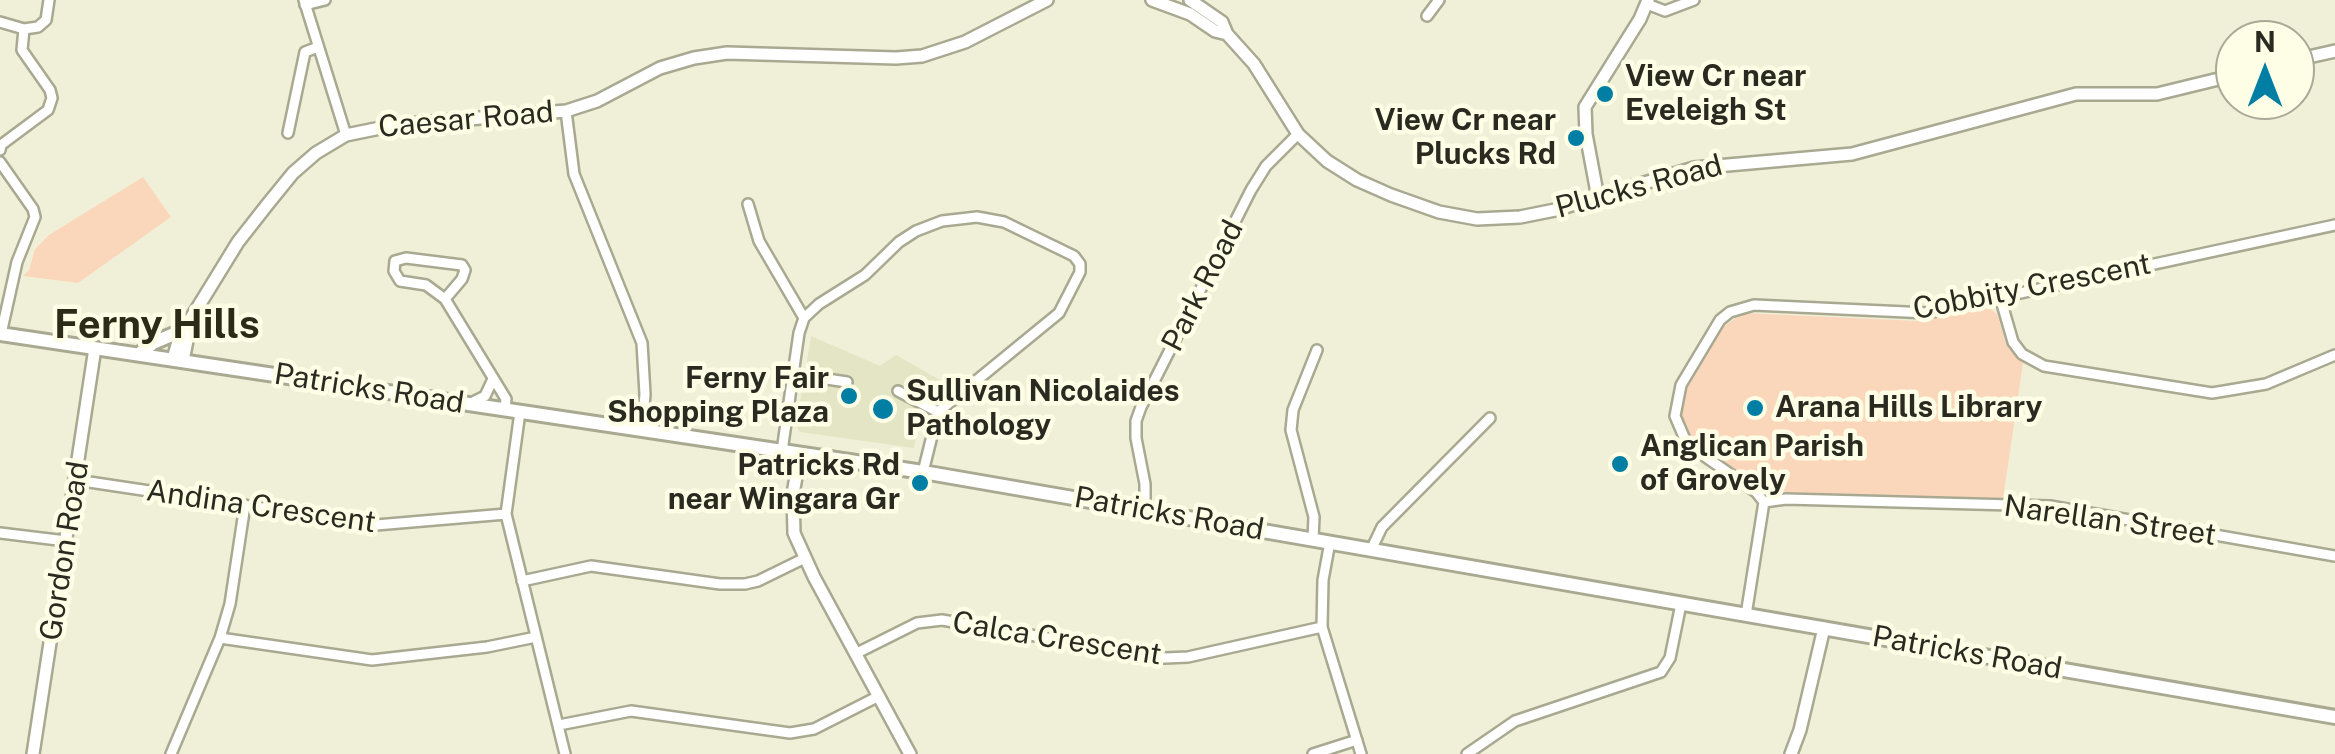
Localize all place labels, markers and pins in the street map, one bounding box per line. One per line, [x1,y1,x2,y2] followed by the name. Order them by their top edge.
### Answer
[1625,59,1806,130] place label: View Cr near Eveleigh St
[1594,83,1616,105] marker: View Cr near Eveleigh St
[1375,103,1556,174] place label: View Cr near Plucks Rd
[1565,127,1587,149] marker: View Cr near Plucks Rd
[607,361,829,432] place label: Ferny Fair Shopping Plaza
[906,374,1180,444] place label: Sullivan Nicolaides Pathology
[838,385,860,407] marker: Ferny Fair Shopping Plaza
[1775,390,2042,426] place label: Arana Hills Library
[870,396,896,422] marker: Sullivan Nicolaides Pathology
[1744,397,1766,419] marker: Arana Hills Library
[1640,429,1864,500] place label: Anglican Parish of Grovely
[668,448,900,518] place label: Patricks Rd near Wingara Gr
[1609,453,1631,475] marker: Anglican Parish of Grovely
[909,472,931,494] marker: Patricks Rd near Wingara Gr

